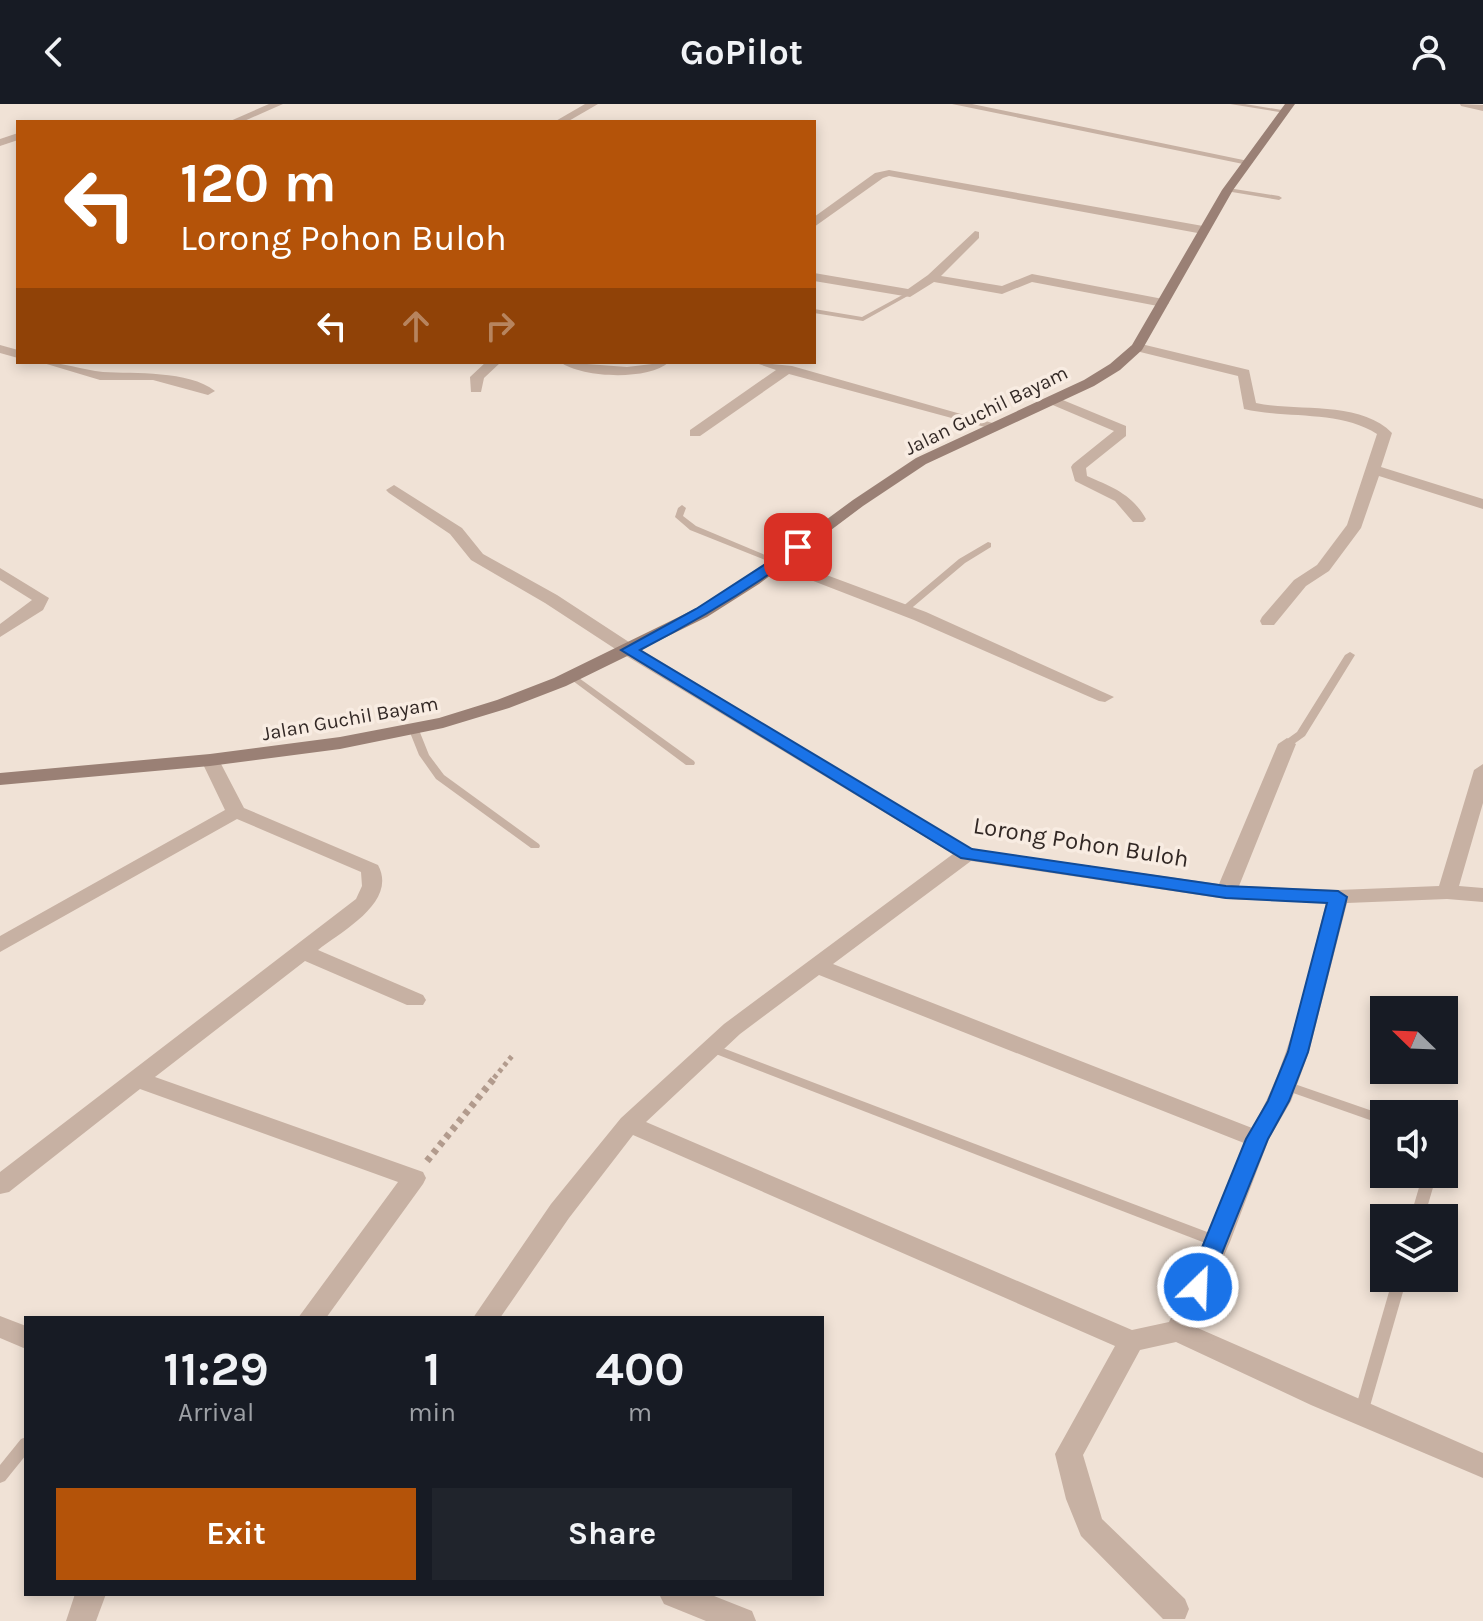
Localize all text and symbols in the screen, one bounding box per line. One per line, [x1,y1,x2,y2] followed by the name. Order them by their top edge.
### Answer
[32,30,76,74] icon: back
[1407,30,1451,74] icon: person
[680,31,803,73] text: GoPilot
[180,150,337,215] text: 120 m
[48,152,152,256] icon: left
[180,217,507,259] text: Lorong Pohon Buloh
[310,304,354,348] icon: left
[394,304,438,348] icon: ahead
[478,304,522,348] icon: right
[901,361,1072,460] street label: Jalan Guchil Bayam
[764,513,832,581] pin
[776,525,820,569] icon: arrive
[260,692,440,745] street label: Jalan Guchil Bayam
[971,811,1191,873] street label: Lorong Pohon Buloh
[1370,996,1458,1084] north arrow
[1370,996,1458,1292] map controls
[1370,1100,1458,1188] button: sound
[1370,1204,1458,1292] button: layers
[1156,1245,1240,1329] position arrow
[163,1341,269,1397] text: 11:29
[424,1341,441,1397] text: 1
[595,1341,685,1397] text: 400
[178,1397,254,1428] text: Arrival
[408,1397,456,1428] text: min
[628,1397,652,1428] text: m
[56,1488,416,1580] button: Exit
[432,1488,792,1580] button: Share

